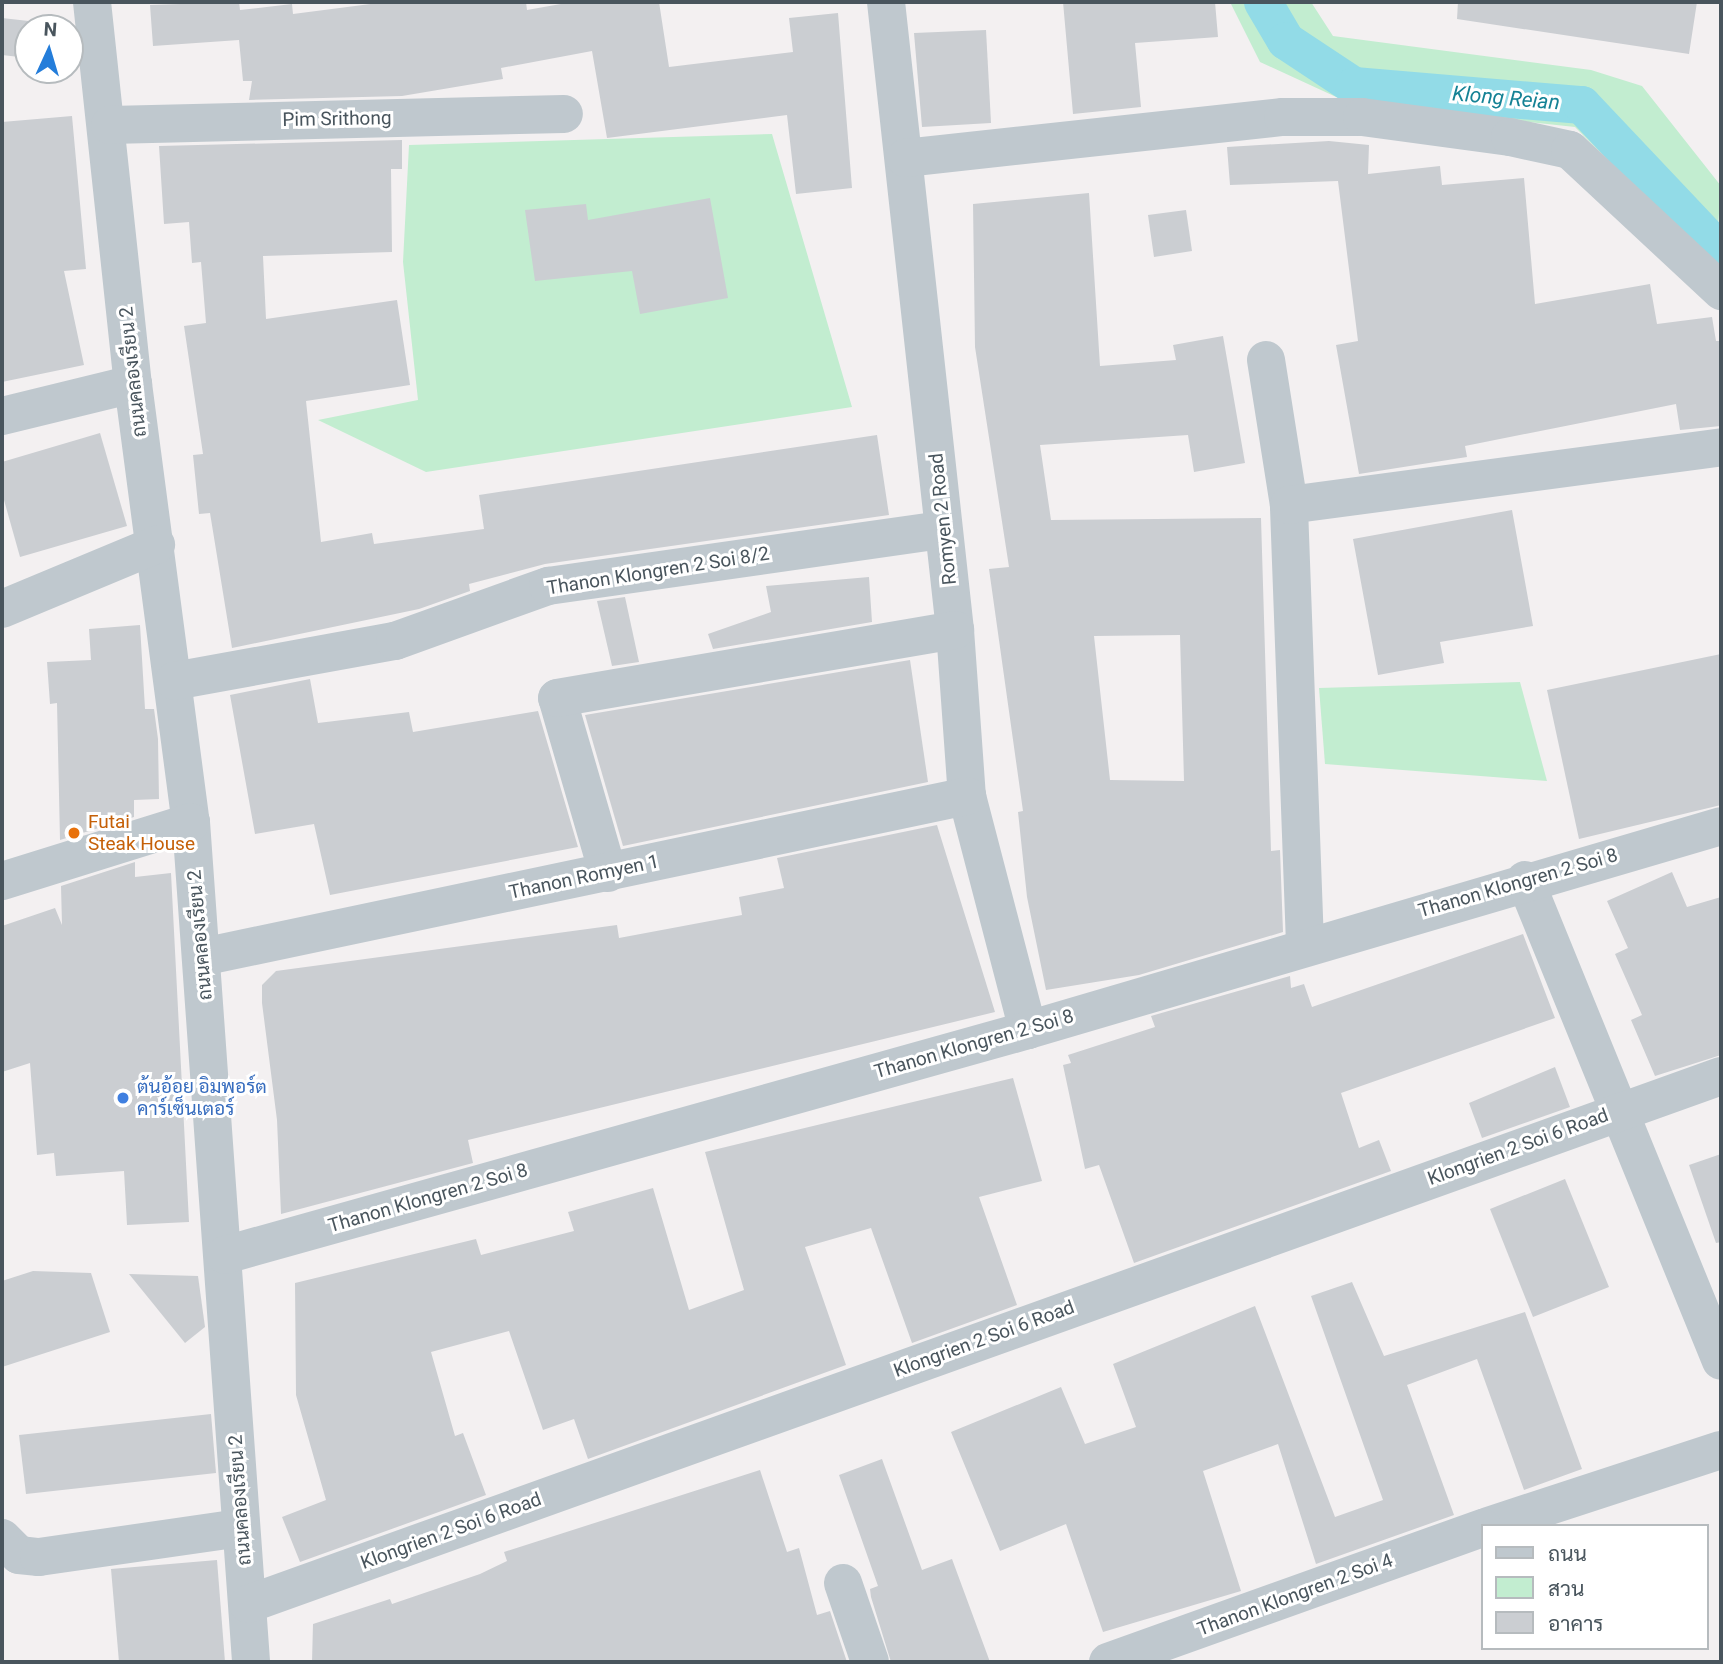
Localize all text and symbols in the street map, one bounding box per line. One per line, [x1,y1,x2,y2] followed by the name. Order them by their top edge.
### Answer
[14,14,84,84] north arrow
[43,18,58,41] text: N
[1451,81,1561,115] water label: Klong Reian
[282,107,392,131] street label: Pim Srithong
[115,306,151,438] street label: ถนนคลองเรียน 2
[925,452,961,586] street label: Romyen 2 Road
[545,542,771,600] street label: Thanon Klongren 2 Soi 8/2
[88,811,195,855] place label: Futai Steak House
[66,825,82,841] marker: Futai Steak House
[1416,844,1620,922] street label: Thanon Klongren 2 Soi 8
[507,850,661,904] street label: Thanon Romyen 1
[183,869,217,1001] street label: ถนนคลองเรียน 2
[872,1005,1076,1083] street label: Thanon Klongren 2 Soi 8
[137,1076,267,1120] place label: ต้นอ้อย อิมพอร์ต คาร์เซ็นเตอร์
[115,1090,131,1106] marker: ต้นอ้อย อิมพอร์ต คาร์เซ็นเตอร์
[1424,1104,1612,1190] street label: Klongrien 2 Soi 6 Road
[326,1159,530,1237] street label: Thanon Klongren 2 Soi 8
[890,1296,1078,1382] street label: Klongrien 2 Soi 6 Road
[224,1434,256,1566] street label: ถนนคลองเรียน 2
[357,1488,545,1574] street label: Klongrien 2 Soi 6 Road
[1482,1524,1709,1650] legend
[1548,1542,1587,1566] text: ถนน
[1194,1549,1396,1641] street label: Thanon Klongren 2 Soi 4
[1548,1577,1584,1601] text: สวน
[1548,1612,1604,1636] text: อาคาร

